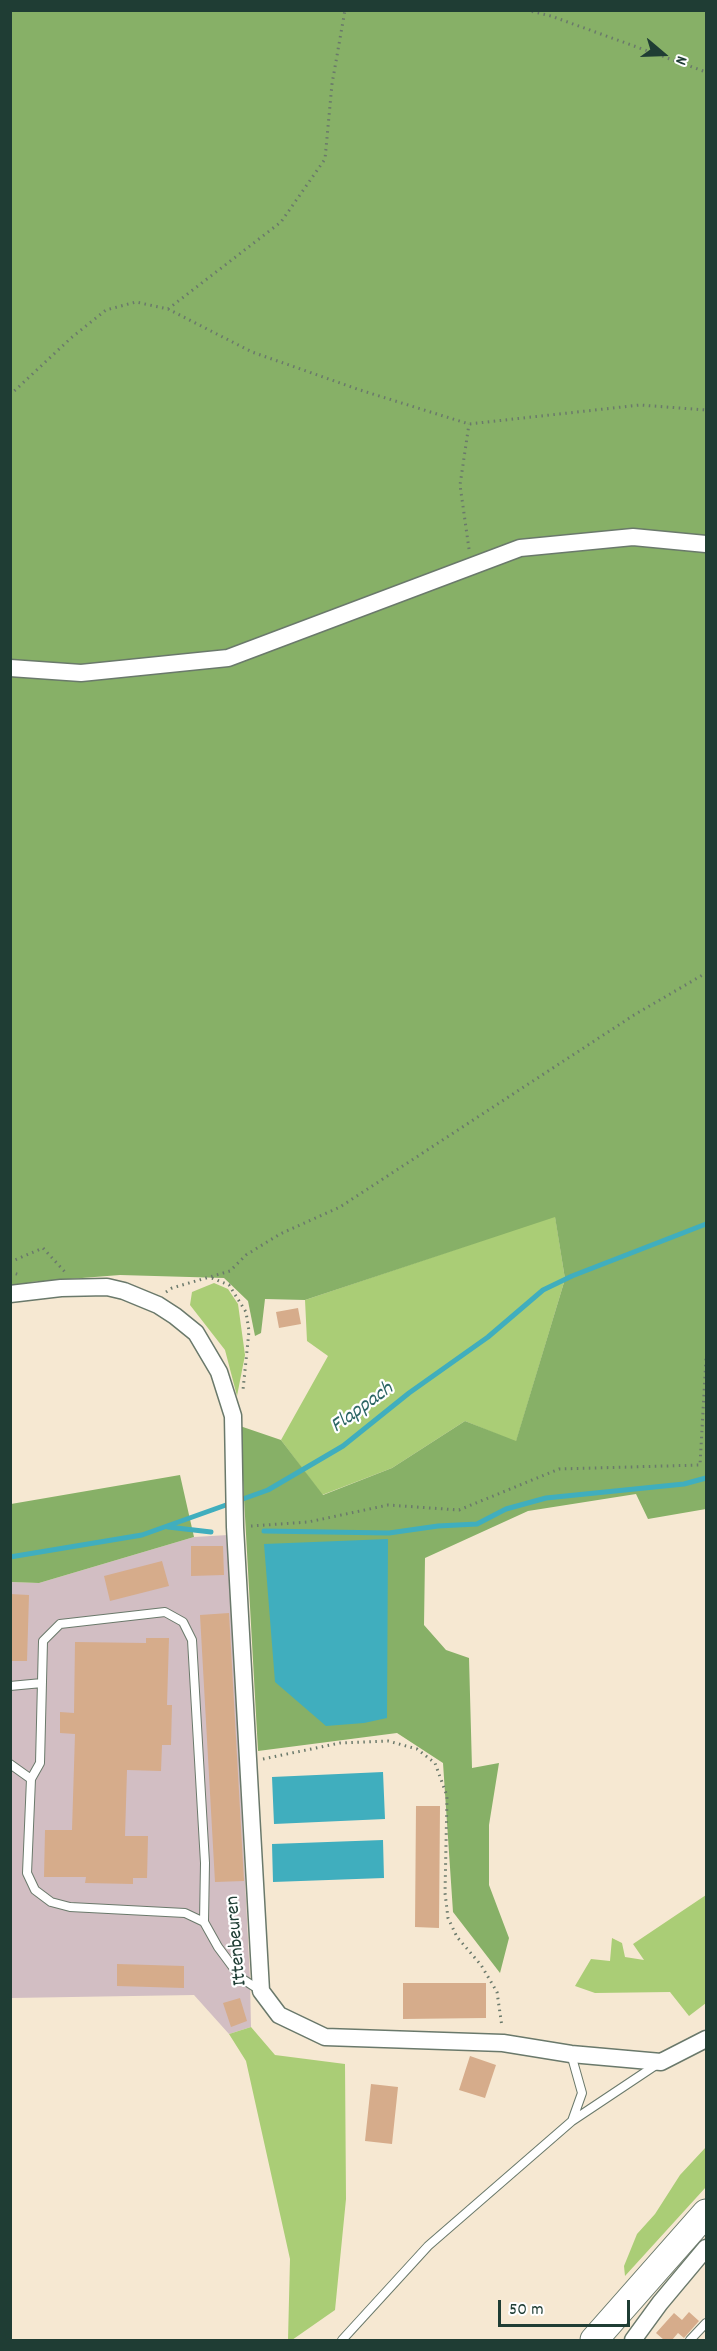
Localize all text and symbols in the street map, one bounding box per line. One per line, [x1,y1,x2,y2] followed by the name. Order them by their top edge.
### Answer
[633,24,693,84] north arrow
[668,53,693,68] text: N
[327,1378,399,1440] water label: Flappach
[222,1895,254,1987] street label: Ittenbeuren
[501,2288,633,2326] scale bar
[509,2298,544,2323] text: 50 m

